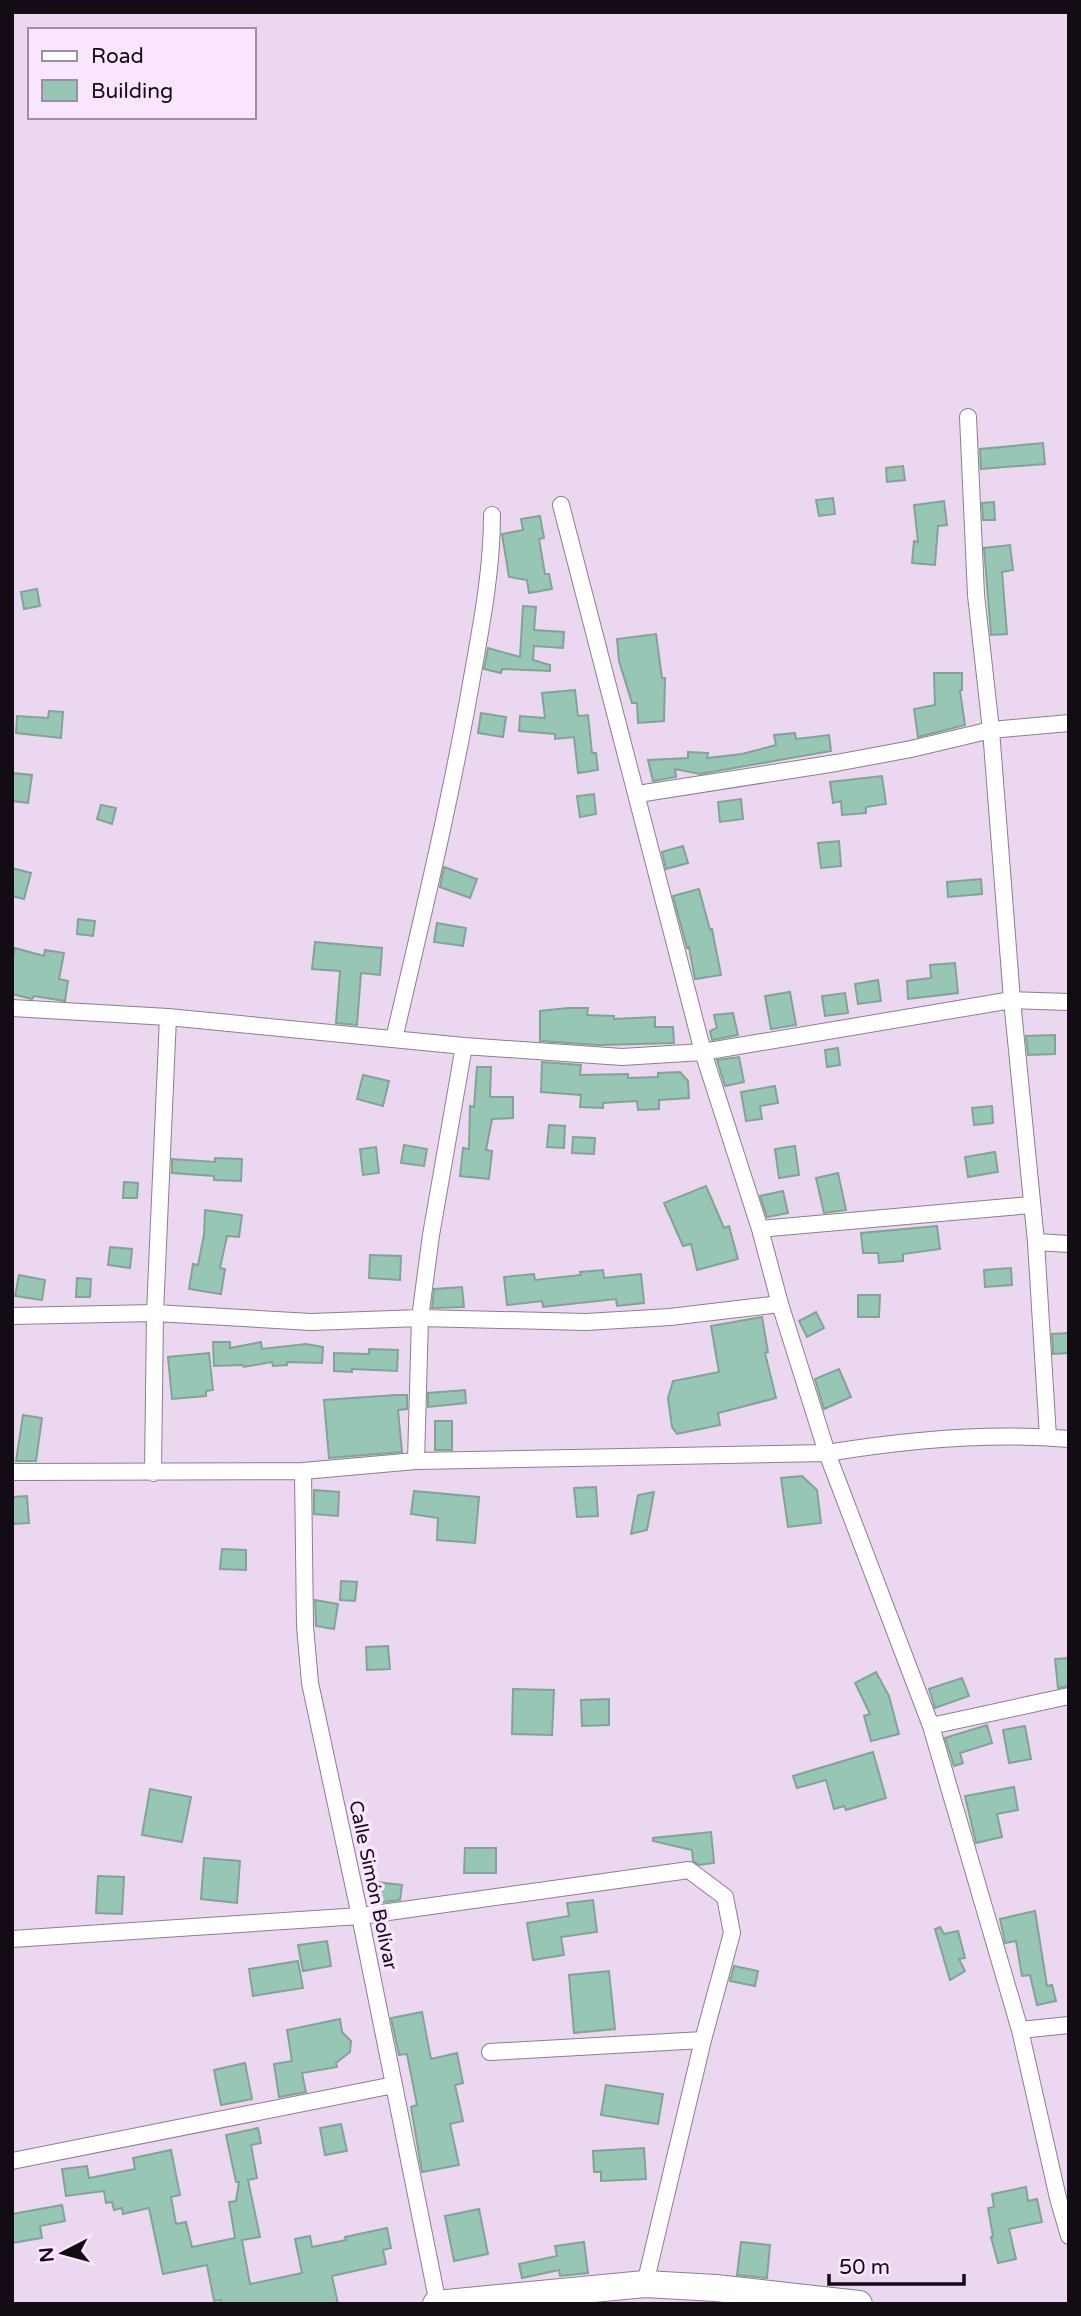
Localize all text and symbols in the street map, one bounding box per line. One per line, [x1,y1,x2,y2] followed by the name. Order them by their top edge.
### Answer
[28,28,256,119] legend
[91,44,144,69] text: Road
[91,79,173,104] text: Building
[344,1798,402,1973] street label: Calle Simón Bolívar
[28,2218,98,2288] north arrow
[829,2242,964,2286] scale bar
[35,2246,59,2263] text: N
[839,2255,890,2280] text: 50 m

